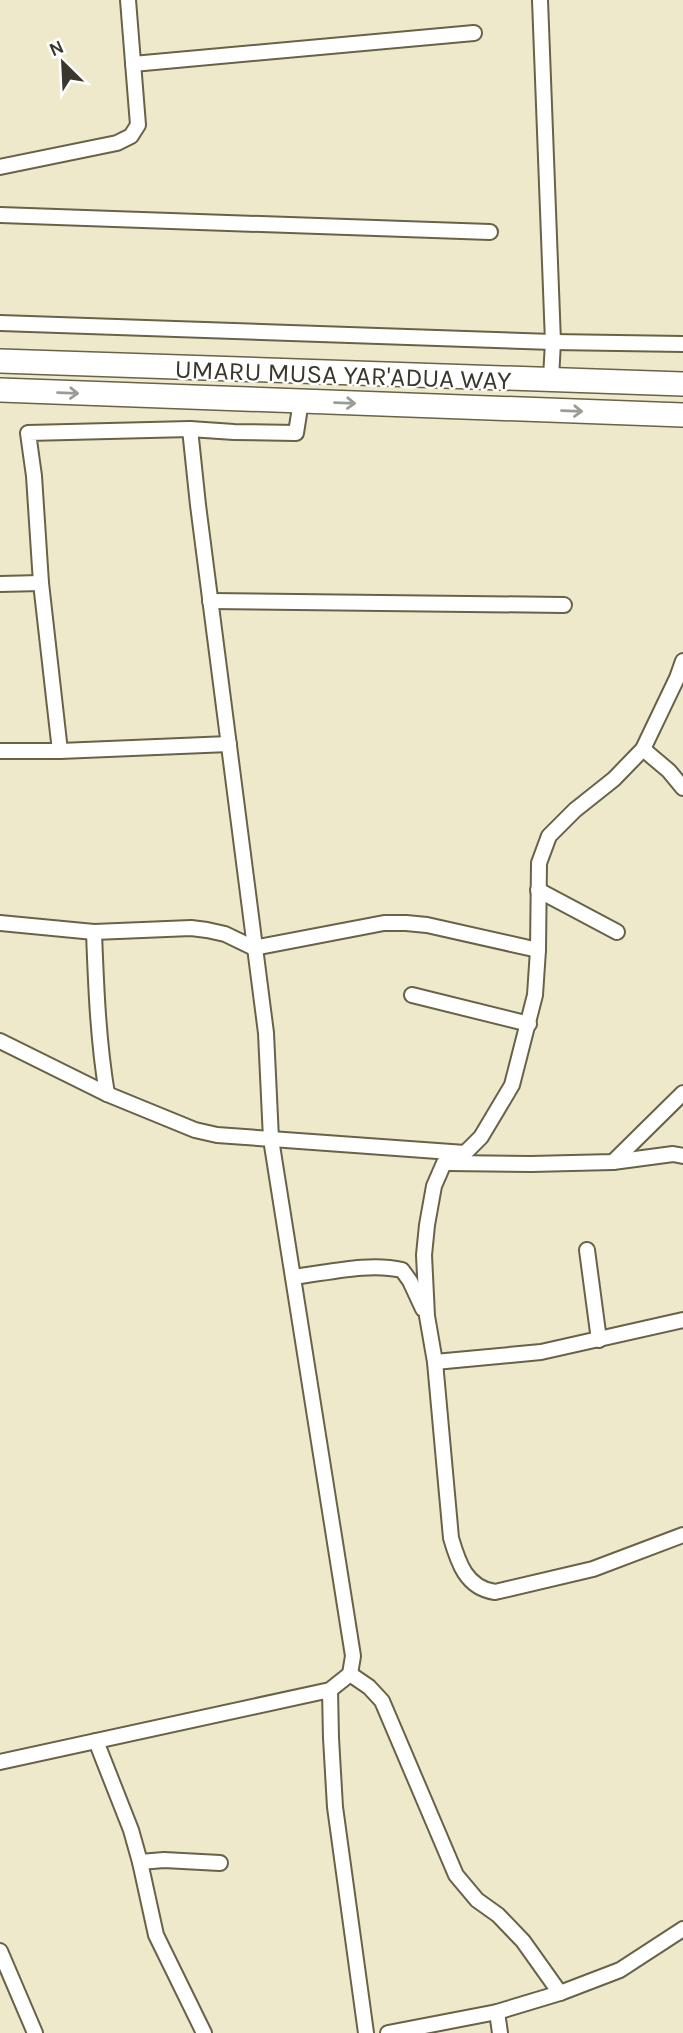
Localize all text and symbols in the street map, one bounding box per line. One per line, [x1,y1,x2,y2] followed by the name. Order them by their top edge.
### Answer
[28,28,98,98] north arrow
[46,36,67,61] text: N
[174,354,513,396] street label: UMARU MUSA YAR'ADUA WAY
[56,386,79,400] one-way arrow
[333,396,356,410] one-way arrow
[560,405,583,418] one-way arrow

